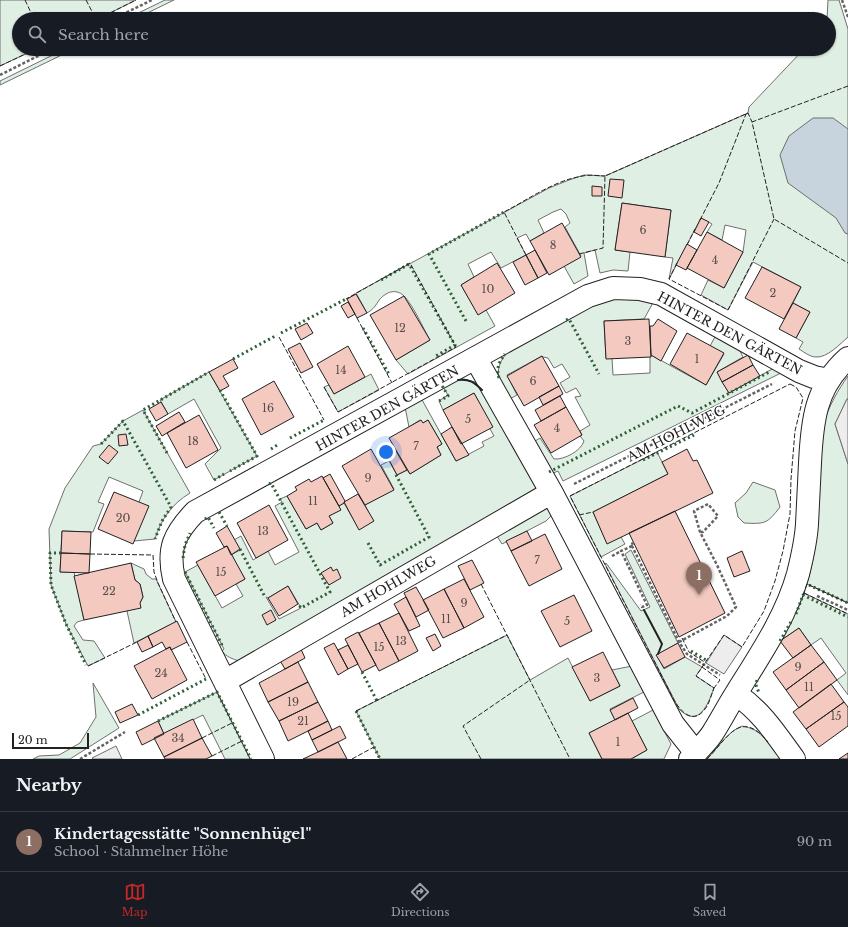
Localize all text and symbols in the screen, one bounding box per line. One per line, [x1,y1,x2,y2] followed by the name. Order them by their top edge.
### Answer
[12,12,836,56] search box
[26,23,48,45] icon: search
[58,25,149,44] text: Search here
[639,223,647,237] house number: 6
[550,238,556,252] house number: 8
[712,253,718,267] house number: 4
[482,282,495,296] house number: 10
[770,286,777,300] house number: 2
[654,288,805,379] street label: HINTER DEN GÄRTEN
[394,321,406,335] house number: 12
[625,334,632,348] house number: 3
[695,352,700,366] house number: 1
[312,362,462,455] street label: HINTER DEN GÄRTEN
[335,363,347,377] house number: 14
[529,374,537,388] house number: 6
[262,401,274,415] house number: 16
[623,401,728,466] street label: AM HOHLWEG
[465,412,471,426] house number: 5
[554,421,560,435] house number: 4
[187,434,199,448] house number: 18
[413,439,419,453] house number: 7
[376,442,396,462] your location
[364,471,372,485] house number: 9
[308,494,318,508] house number: 11
[116,511,130,525] house number: 20
[257,524,269,538] house number: 13
[336,552,439,621] street label: AM HOHLWEG
[534,553,540,567] house number: 7
[686,562,712,595] pin: 1
[215,565,227,579] house number: 15
[102,584,116,598] house number: 22
[460,596,468,610] house number: 9
[441,612,451,626] house number: 11
[564,614,570,628] house number: 5
[395,634,407,648] house number: 13
[373,640,385,654] house number: 15
[794,660,802,674] house number: 9
[154,666,168,680] house number: 24
[594,671,601,685] house number: 3
[804,680,814,694] house number: 11
[287,695,299,709] house number: 19
[830,709,842,723] house number: 15
[297,714,309,728] house number: 21
[12,731,89,750] scale bar
[171,731,185,745] house number: 34
[18,733,48,747] text: 20 m
[616,735,621,749] house number: 1
[16,775,82,796] text: Nearby
[54,824,311,843] text: Kindertagesstätte "Sonnenhügel"
[26,833,32,850] text: 1
[797,833,832,850] text: 90 m
[54,843,228,860] text: School · Stahmelner Höhe
[122,881,147,919] tab: Map
[391,881,449,919] tab: Directions
[693,881,726,919] tab: Saved

